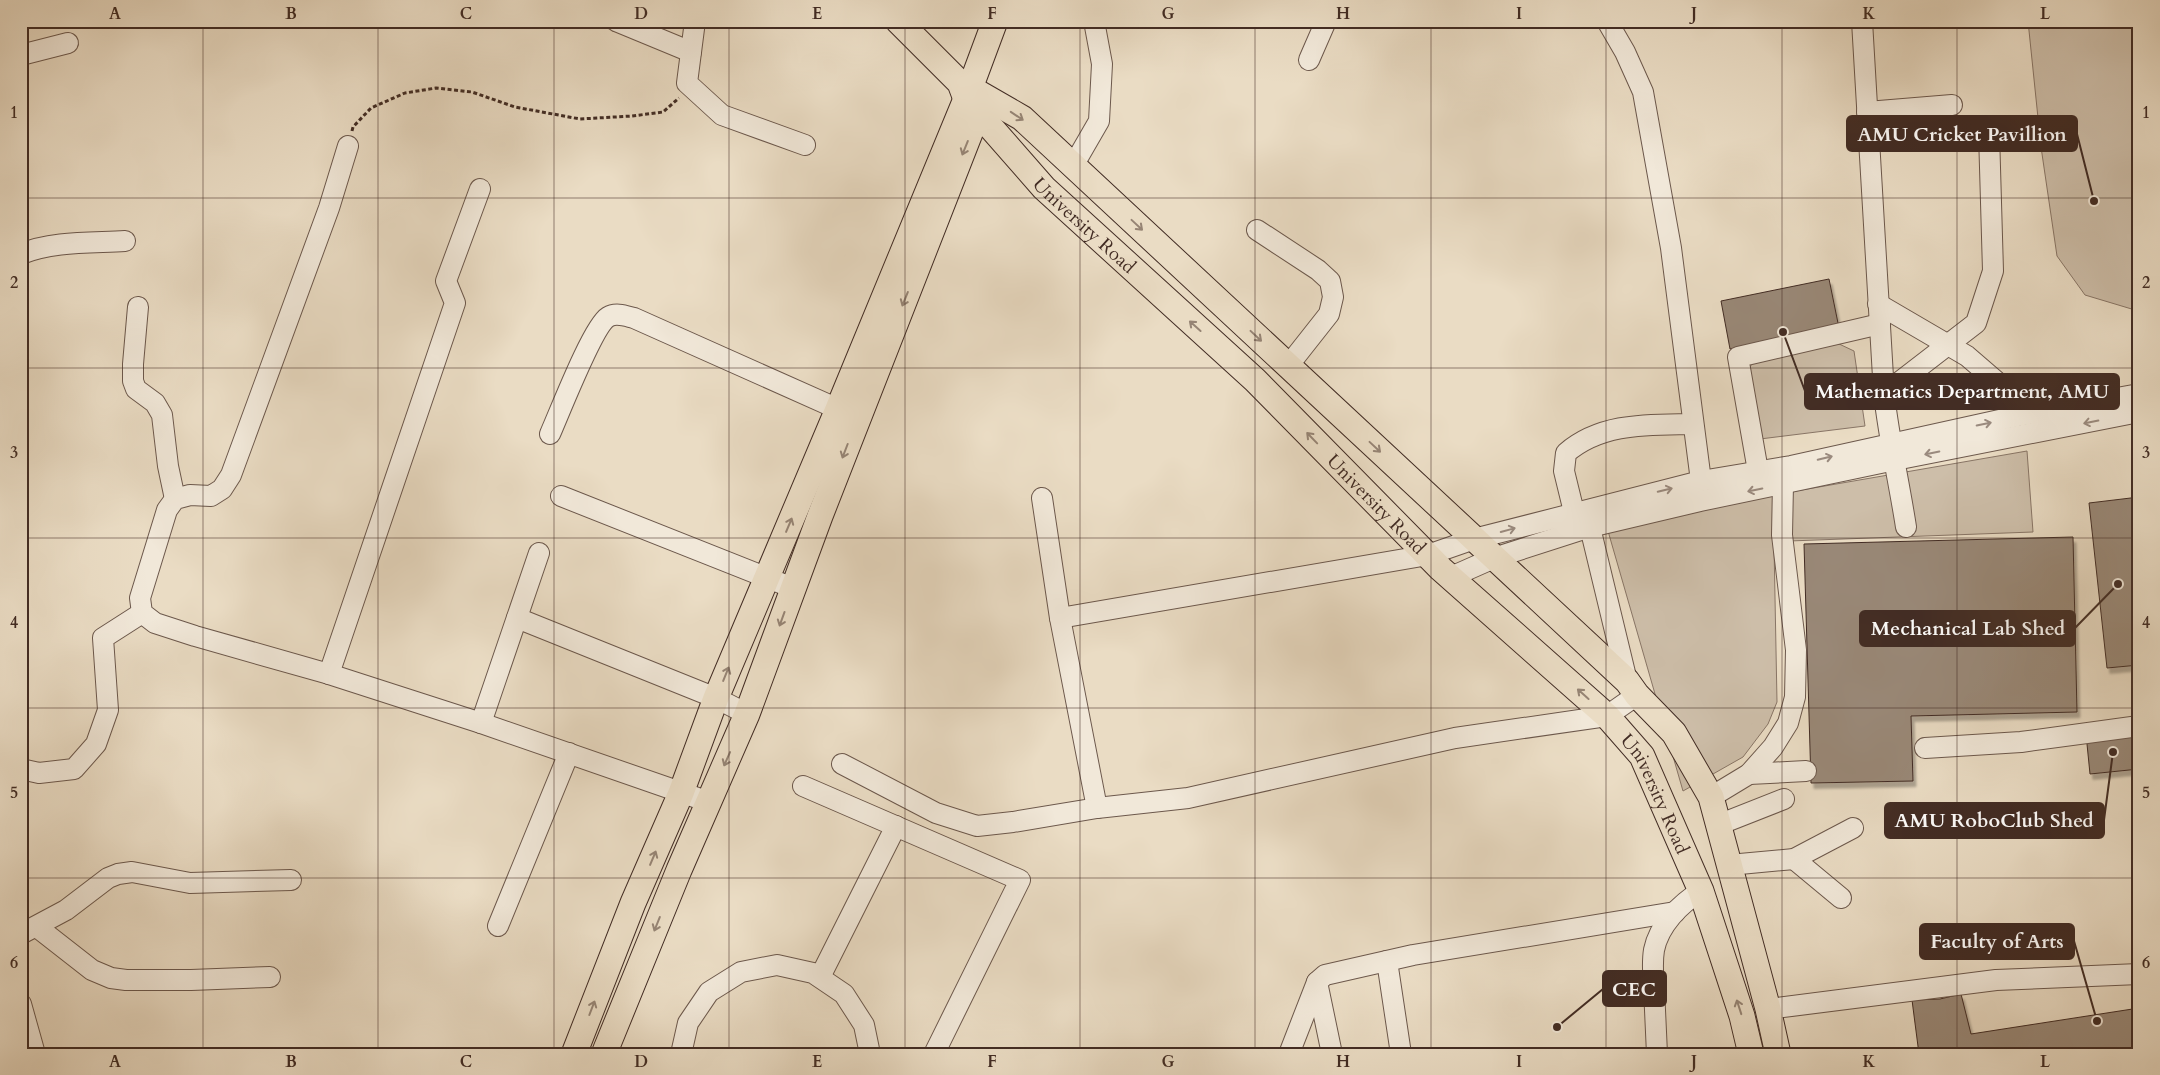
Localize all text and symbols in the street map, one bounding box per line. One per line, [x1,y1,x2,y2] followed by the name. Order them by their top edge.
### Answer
[109,3,121,25] text: A
[285,3,297,25] text: B
[460,3,472,25] text: C
[634,3,648,25] text: D
[812,3,822,25] text: E
[987,3,997,25] text: F
[1161,3,1175,25] text: G
[1336,3,1350,25] text: H
[1516,3,1522,25] text: I
[1689,3,1697,25] text: J
[1863,3,1876,25] text: K
[2040,3,2051,25] text: L
[10,102,18,124] text: 1
[2142,102,2150,124] text: 1
[1010,111,1024,121] one-way arrow
[1847,116,2077,151] callout: AMU Cricket Pavillion
[1857,121,2067,148] text: AMU Cricket Pavillion
[960,140,969,155] one-way arrow
[1026,172,1141,280] street label: University Road
[1131,220,1144,231] one-way arrow
[10,272,18,294] text: 2
[2142,272,2150,294] text: 2
[900,291,909,307] one-way arrow
[1189,320,1202,331] one-way arrow
[1250,330,1263,342] one-way arrow
[1805,374,2119,409] callout: Mathematics Department, AMU
[1815,378,2110,405] text: Mathematics Department, AMU
[2083,417,2099,427] one-way arrow
[1975,418,1991,428] one-way arrow
[1306,432,1318,445] one-way arrow
[1369,441,1382,453] one-way arrow
[10,442,18,464] text: 3
[2142,442,2150,464] text: 3
[840,443,849,458] one-way arrow
[1321,448,1431,560] street label: University Road
[1924,448,1940,458] one-way arrow
[1816,453,1832,462] one-way arrow
[1657,485,1673,494] one-way arrow
[1748,485,1764,495] one-way arrow
[784,518,794,533] one-way arrow
[1500,525,1516,534] one-way arrow
[777,611,786,626] one-way arrow
[1860,611,2075,646] callout: Mechanical Lab Shed
[10,612,18,634] text: 4
[2142,612,2150,634] text: 4
[1871,615,2066,642] text: Mechanical Lab Shed
[722,667,731,683] one-way arrow
[1576,688,1589,700] one-way arrow
[1614,728,1695,858] street label: University Road
[722,751,732,766] one-way arrow
[10,782,18,804] text: 5
[2142,782,2150,804] text: 5
[1885,803,2104,838] callout: AMU RoboClub Shed
[1894,807,2094,834] text: AMU RoboClub Shed
[648,851,658,866] one-way arrow
[651,916,661,931] one-way arrow
[1920,924,2074,959] callout: Faculty of Arts
[1930,928,2064,955] text: Faculty of Arts
[10,952,18,974] text: 6
[2142,952,2150,974] text: 6
[1603,971,1666,1006] callout: CEC
[1612,976,1656,1003] text: CEC
[1734,999,1743,1015] one-way arrow
[588,1001,597,1016] one-way arrow
[109,1051,121,1073] text: A
[285,1051,297,1073] text: B
[460,1051,472,1073] text: C
[634,1051,648,1073] text: D
[812,1051,822,1073] text: E
[987,1051,997,1073] text: F
[1161,1051,1175,1073] text: G
[1336,1051,1350,1073] text: H
[1516,1051,1522,1073] text: I
[1689,1051,1697,1073] text: J
[1863,1051,1876,1073] text: K
[2040,1051,2051,1073] text: L

